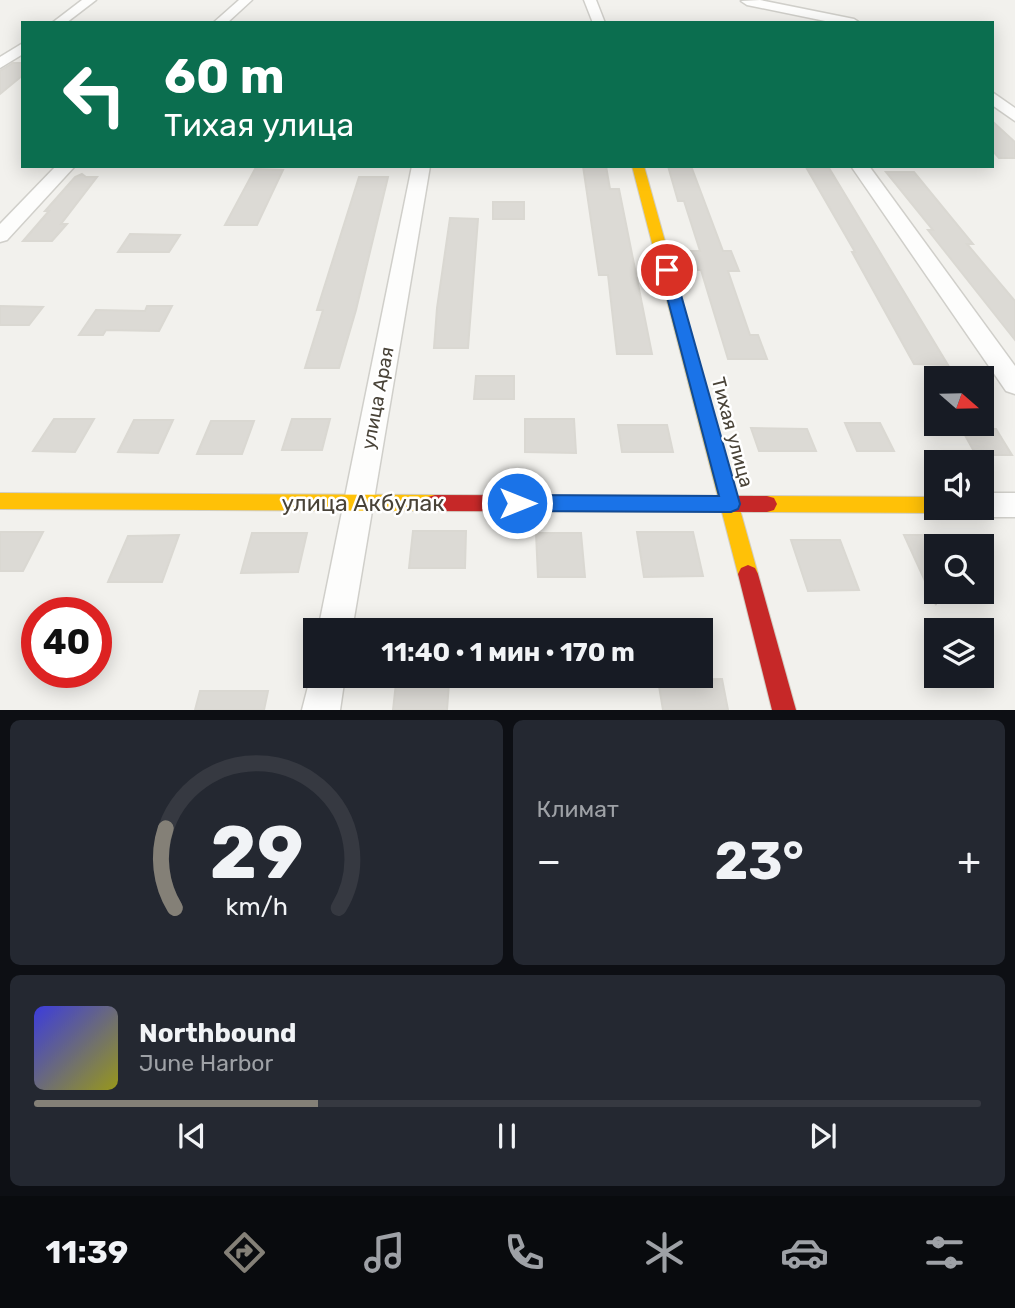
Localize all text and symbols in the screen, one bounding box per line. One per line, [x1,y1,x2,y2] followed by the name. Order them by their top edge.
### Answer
[164,47,285,105] text: 60 m
[49,49,140,140] icon: left
[164,106,354,144] text: Тихая улица
[637,240,697,300] pin
[648,251,686,289] icon: arrive
[356,345,399,451] street label: улица Арая
[924,366,994,436] north arrow
[924,366,994,688] map controls
[707,375,758,490] street label: Тихая улица
[924,450,994,520] button: sound
[480,466,554,540] position arrow
[281,489,445,517] street label: улица Акбулак
[924,534,994,604] button: search
[21,597,112,688] speed limit sign: 40
[924,618,994,688] button: layers
[381,637,635,668] text: 11:40 · 1 мин · 170 m
[537,795,619,823] text: Климат
[209,811,303,897] text: 29
[715,830,804,892] text: 23°
[537,838,561,884] text: −
[957,838,981,884] text: +
[225,892,287,921] text: km/h
[139,1018,297,1049] text: Northbound
[139,1049,273,1077] text: June Harbor
[173,1117,211,1155] icon: previous
[488,1117,526,1155] icon: pause
[804,1117,842,1155] icon: next
[220,1228,269,1277] icon: directions
[360,1228,409,1277] icon: music
[500,1228,549,1277] icon: phone
[640,1228,689,1277] icon: climate
[780,1228,829,1277] icon: car
[920,1228,969,1277] icon: filters
[46,1233,128,1271] text: 11:39

